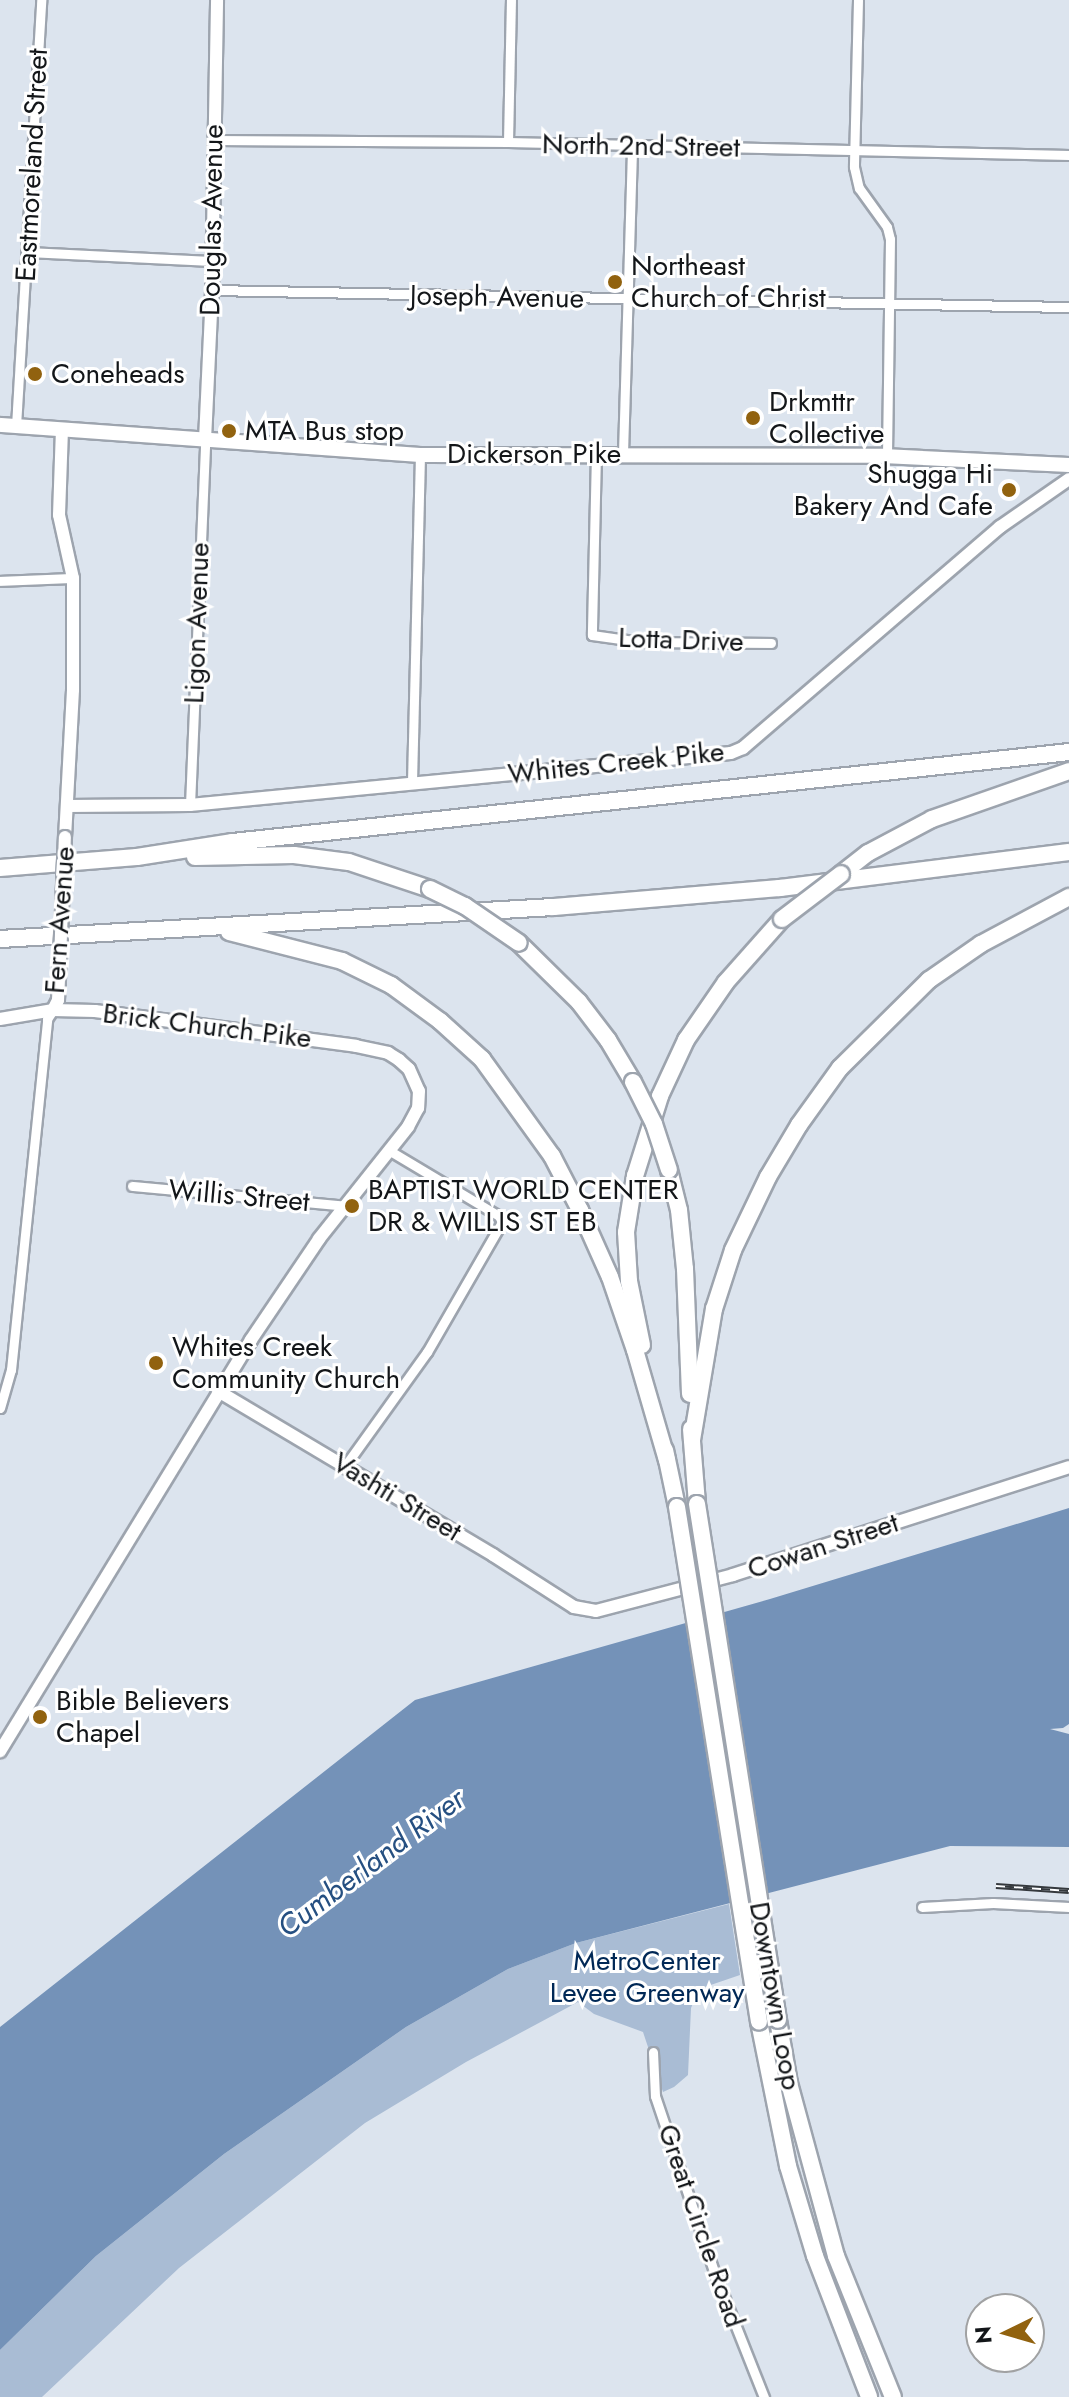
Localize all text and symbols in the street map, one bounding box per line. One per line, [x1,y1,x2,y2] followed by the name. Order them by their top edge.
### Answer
[9,48,55,282] street label: Eastmoreland Street
[194,124,230,316] street label: Douglas Avenue
[542,127,740,165] street label: North 2nd Street
[631,249,826,315] place label: Northeast Church of Christ
[606,273,624,291] marker: Northeast Church of Christ
[410,279,584,315] street label: Joseph Avenue
[51,357,184,391] place label: Coneheads
[26,365,44,383] marker: Coneheads
[769,385,884,451] place label: Drkmttr Collective
[744,409,762,427] marker: Drkmttr Collective
[245,414,404,448] place label: MTA Bus stop
[220,422,238,440] marker: MTA Bus stop
[447,437,621,471] street label: Dickerson Pike
[794,457,993,523] place label: Shugga Hi Bakery And Cafe
[1000,481,1018,499] marker: Shugga Hi Bakery And Cafe
[177,542,217,704] street label: Ligon Avenue
[618,621,744,659] street label: Lotta Drive
[506,735,726,791] street label: Whites Creek Pike
[38,845,82,995] street label: Fern Avenue
[101,997,313,1055] street label: Brick Church Pike
[167,1173,311,1219] street label: Willis Street
[368,1173,678,1239] place label: BAPTIST WORLD CENTER DR & WILLIS ST EB
[343,1197,361,1215] marker: BAPTIST WORLD CENTER DR & WILLIS ST EB
[172,1330,400,1396] place label: Whites Creek Community Church
[147,1354,165,1372] marker: Whites Creek Community Church
[326,1445,468,1549] street label: Vashti Street
[743,1506,903,1586] street label: Cowan Street
[56,1684,229,1750] place label: Bible Believers Chapel
[31,1708,49,1726] marker: Bible Believers Chapel
[270,1781,472,1945] water label: Cumberland River
[742,1899,808,2093] street label: Downtown Loop
[550,1944,744,2010] park label: MetroCenter Levee Greenway
[651,2120,751,2332] street label: Great Circle Road
[965,2293,1045,2373] north arrow
[966,2325,1000,2345] text: N

